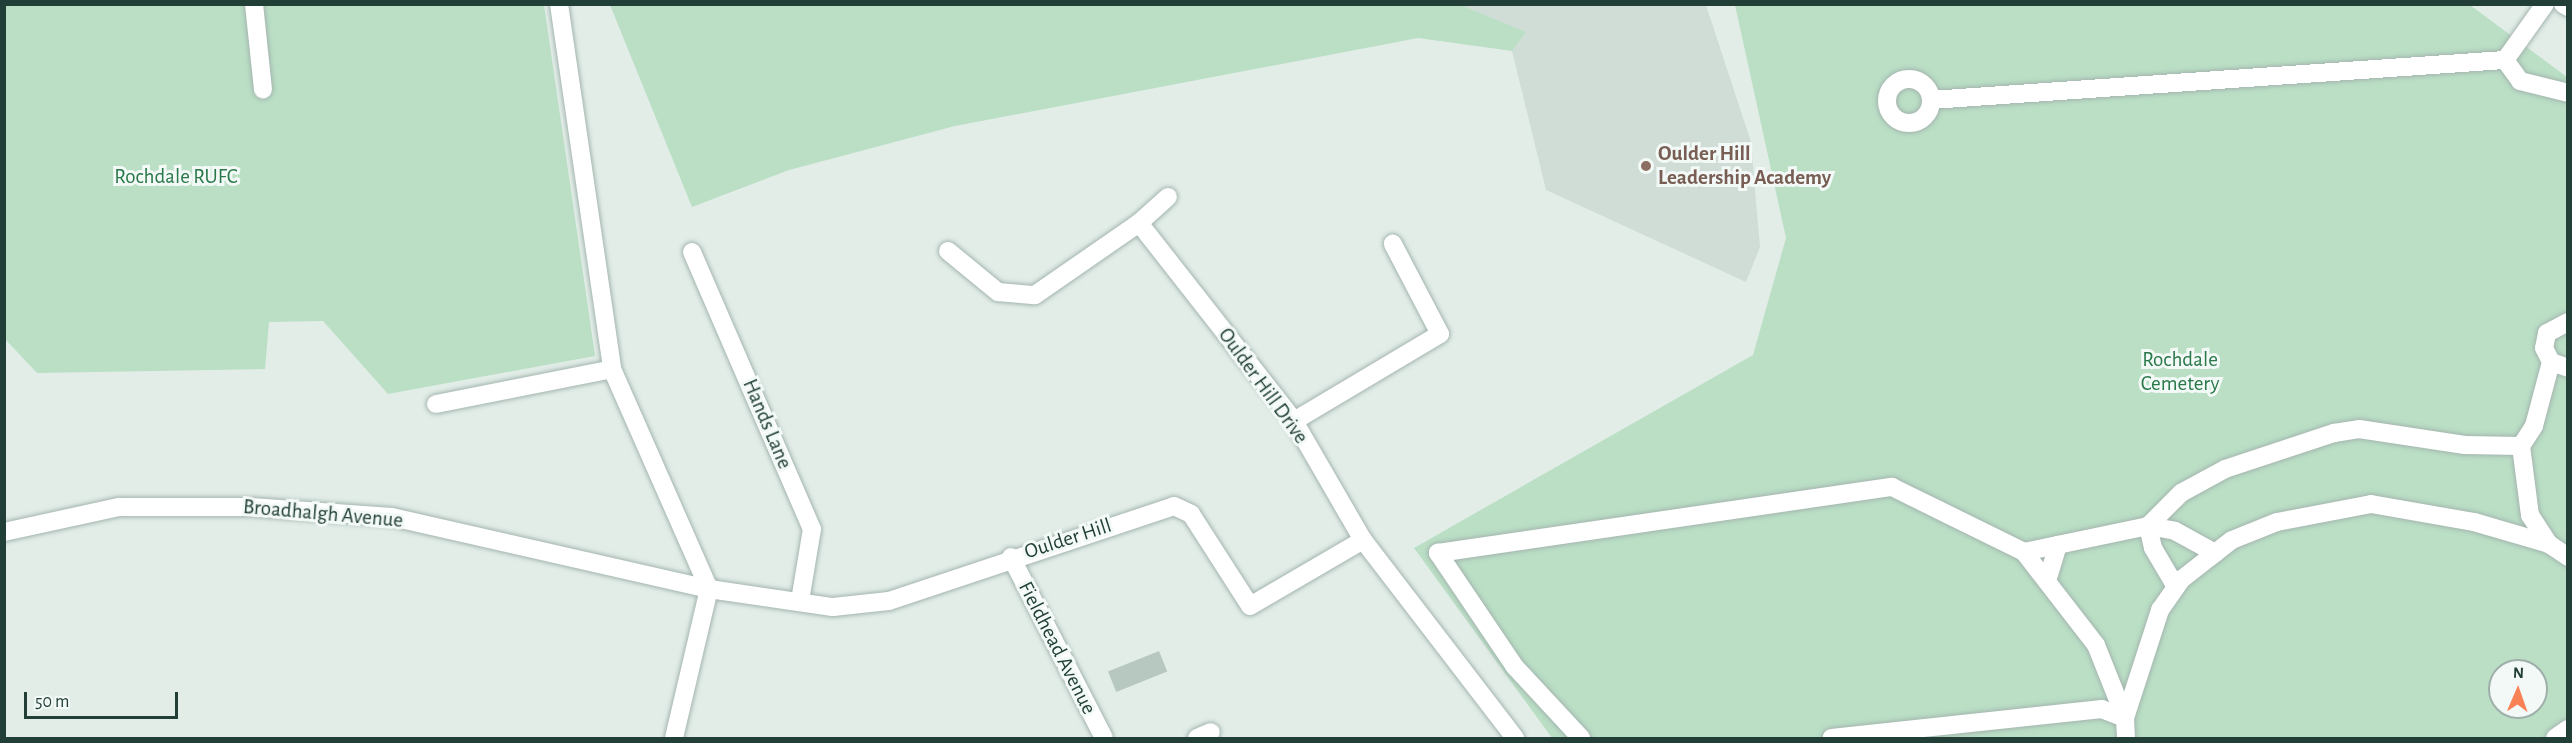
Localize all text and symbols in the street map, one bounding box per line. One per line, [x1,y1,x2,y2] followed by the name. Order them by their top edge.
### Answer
[1658,141,1831,191] place label: Oulder Hill Leadership Academy
[1639,159,1653,173] marker: Oulder Hill Leadership Academy
[114,164,238,190] park label: Rochdale RUFC
[1213,323,1313,449] street label: Oulder Hill Drive
[2141,347,2219,397] park label: Rochdale Cemetery
[737,375,797,473] street label: Hands Lane
[242,494,404,534] street label: Broadhalgh Avenue
[1021,513,1115,565] street label: Oulder Hill
[1013,577,1101,719] street label: Fieldhead Avenue
[2488,659,2548,719] north arrow
[2513,665,2524,681] text: N
[27,680,182,718] scale bar
[35,693,69,711] text: 50 m

